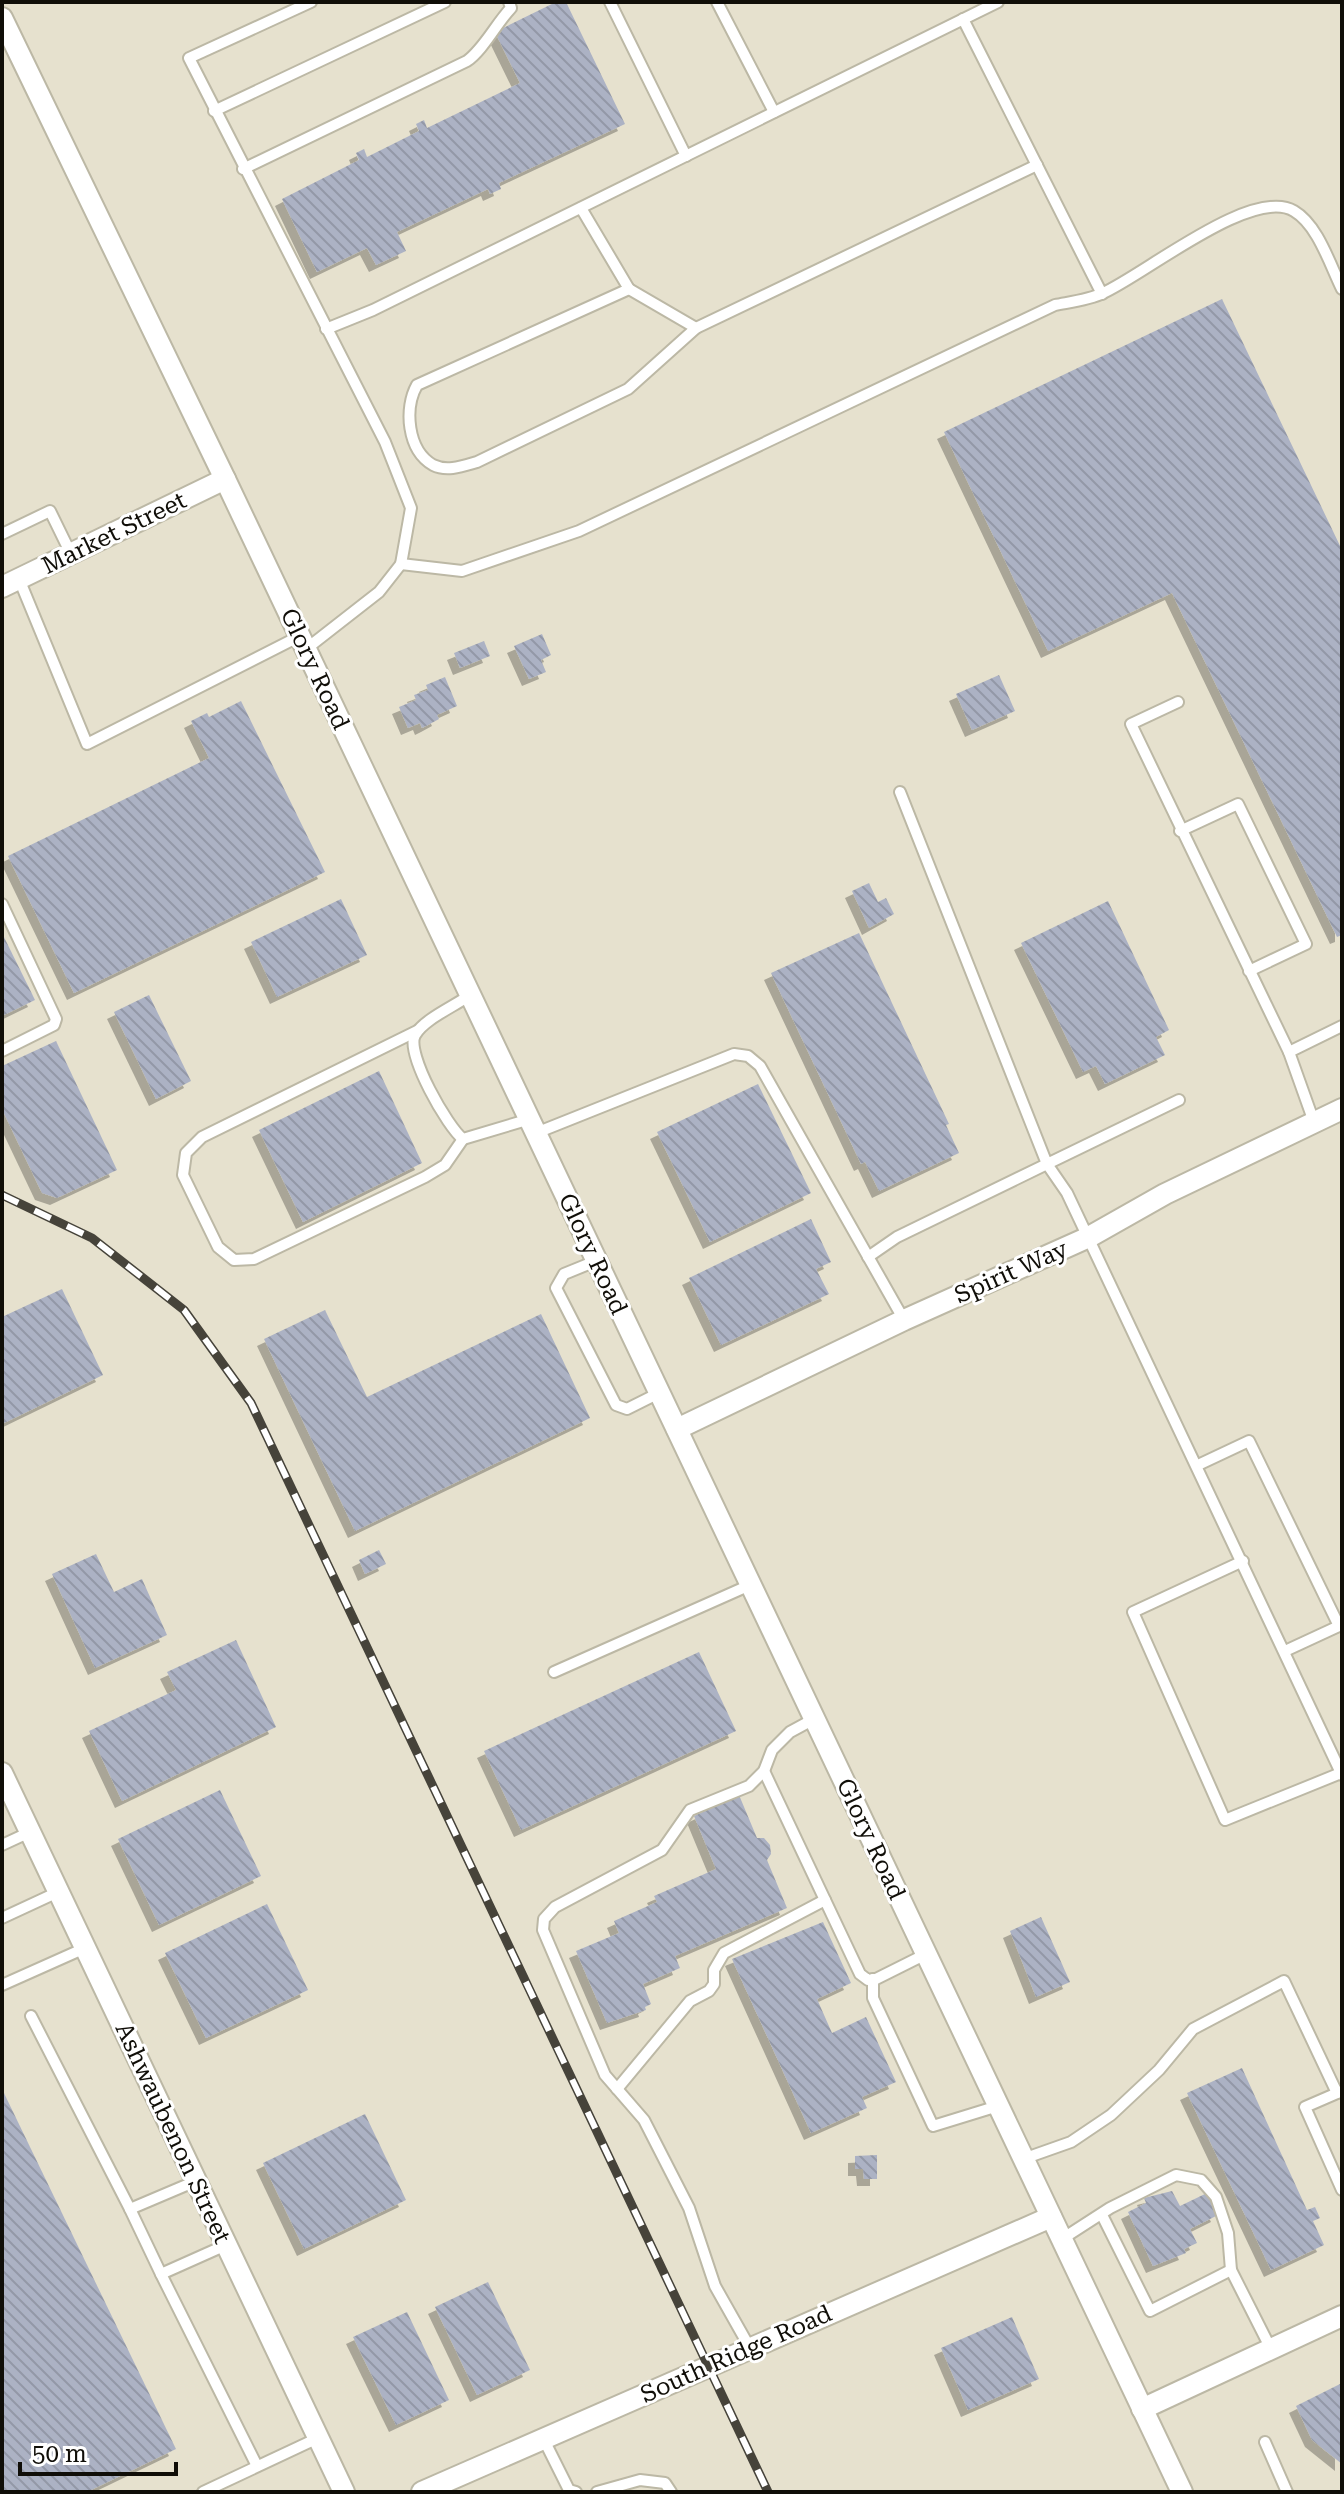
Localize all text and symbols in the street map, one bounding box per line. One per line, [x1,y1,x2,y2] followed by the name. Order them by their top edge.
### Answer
[37,486,191,580] street label: Market Street
[275,604,355,734] street label: Glory Road
[553,1189,633,1319] street label: Glory Road
[950,1234,1073,1309] street label: Spirit Way
[831,1774,911,1904] street label: Glory Road
[110,2018,236,2248] street label: Ashwaubenon Street
[636,2299,836,2409] street label: South Ridge Road
[20,2426,176,2476] scale bar
[32,2440,87,2468] text: 50 m

